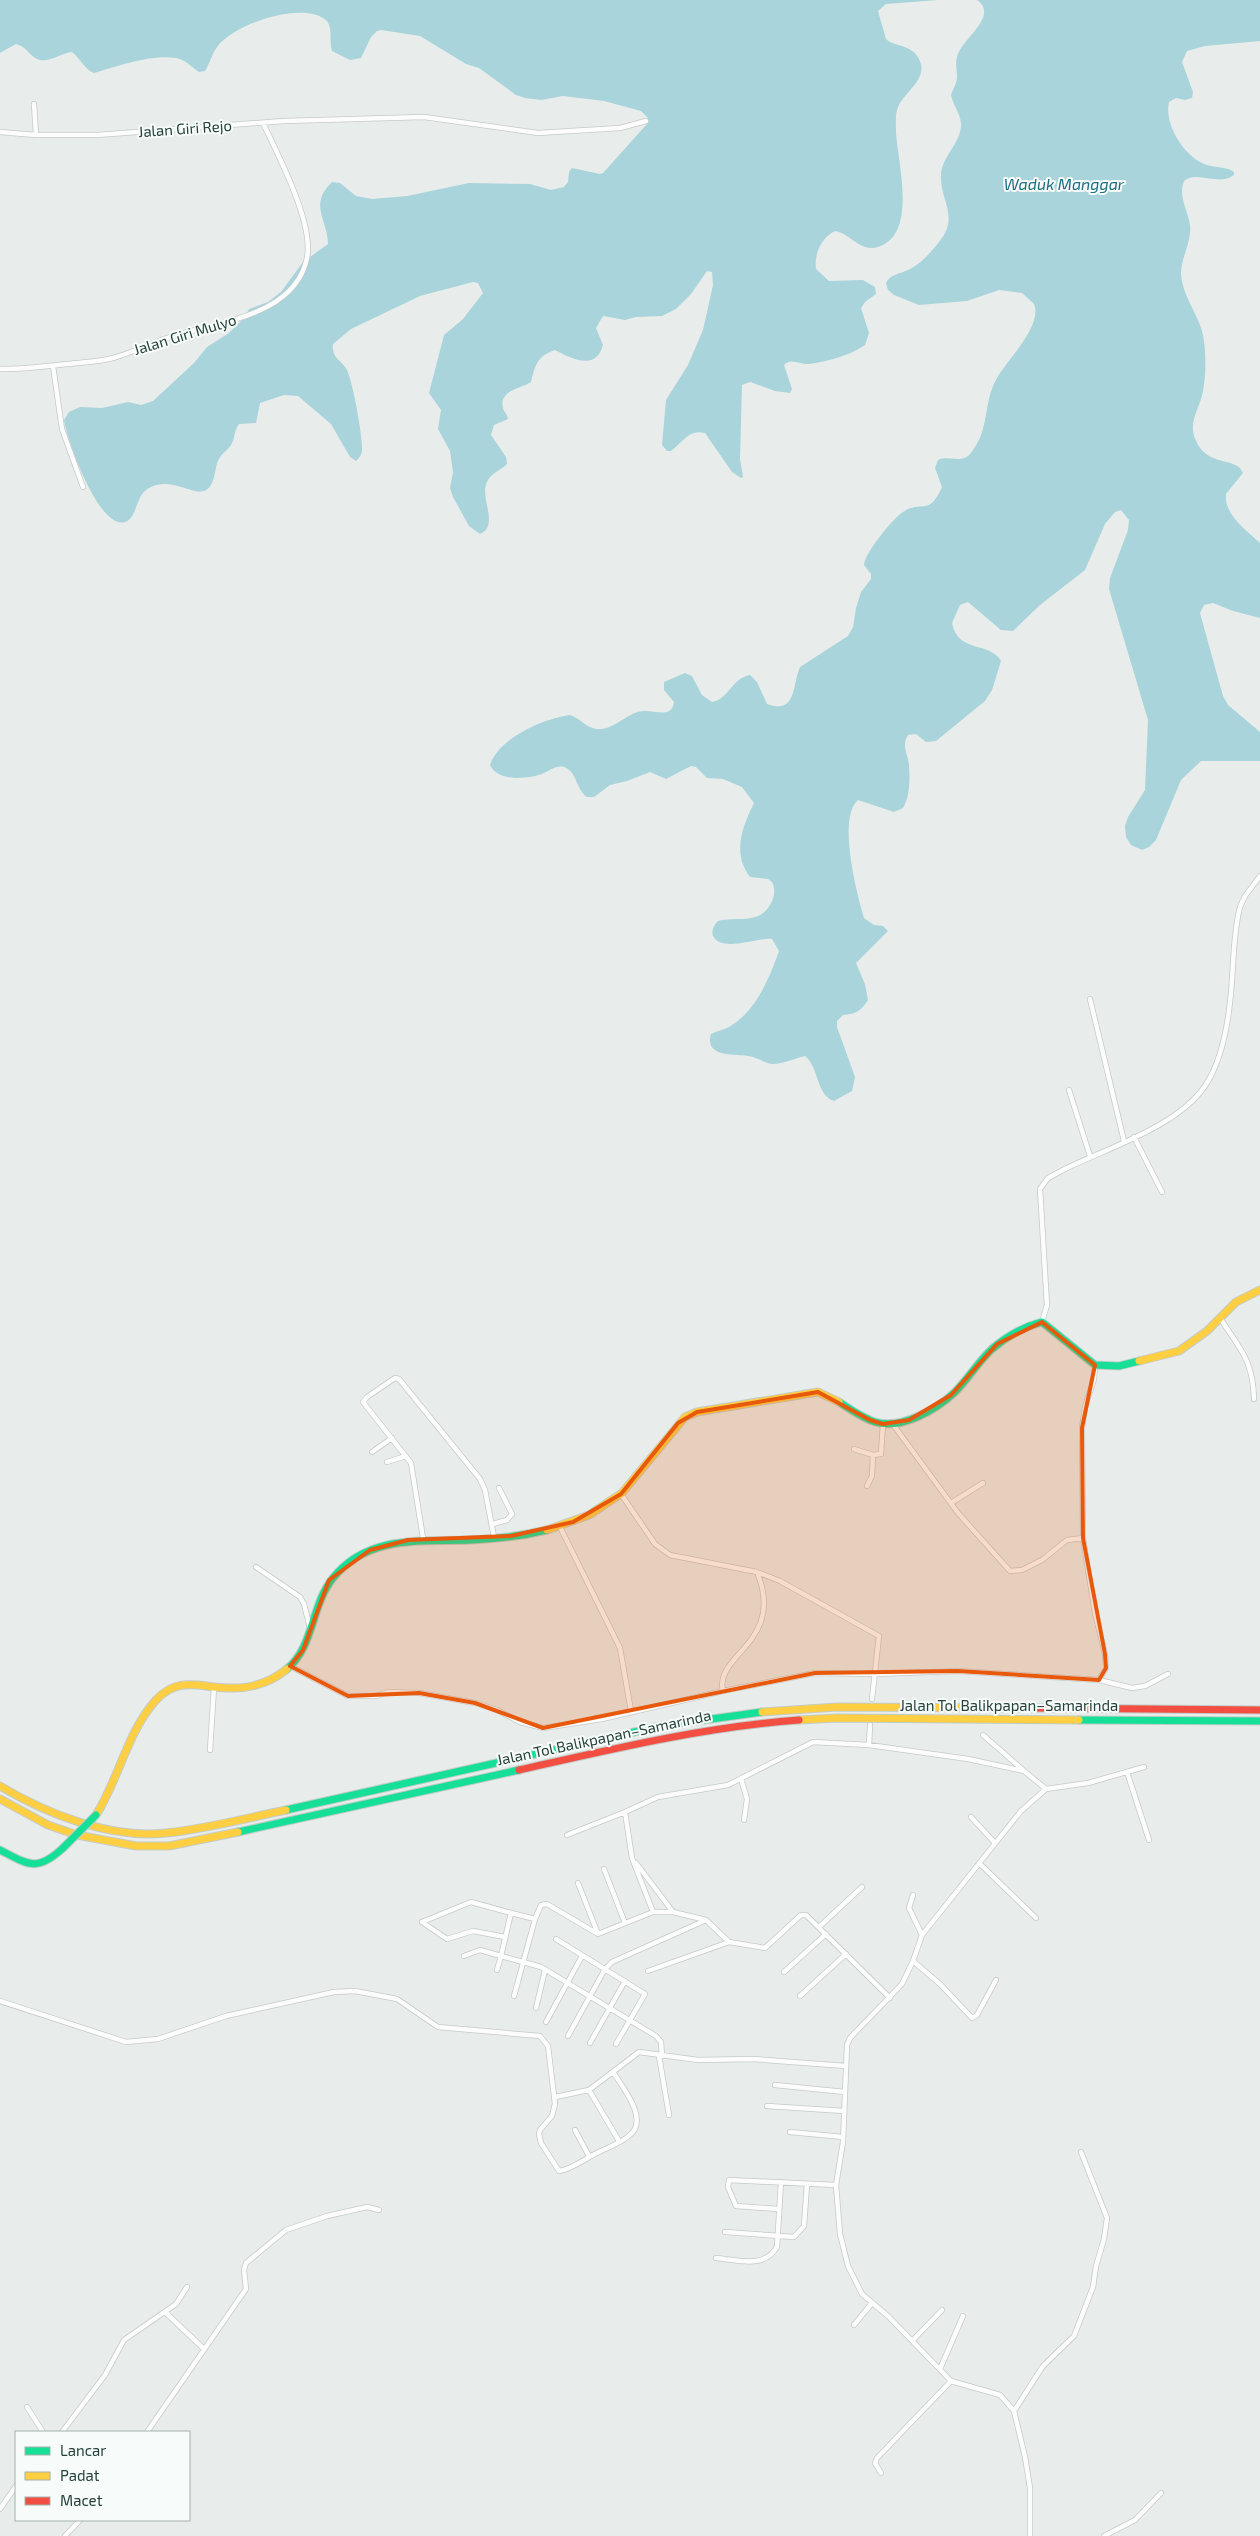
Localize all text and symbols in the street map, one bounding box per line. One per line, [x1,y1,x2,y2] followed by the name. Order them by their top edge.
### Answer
[138,116,232,141] street label: Jalan Giri Rejo
[1004,174,1125,193] water label: Waduk Manggar
[131,310,238,358] street label: Jalan Giri Mulyo
[900,1696,1118,1714] street label: Jalan Tol Balikpapan–Samarinda
[495,1705,713,1769] street label: Jalan Tol Balikpapan–Samarinda
[15,2431,190,2521] legend
[60,2441,106,2459] text: Lancar
[60,2466,100,2484] text: Padat
[60,2491,103,2509] text: Macet

